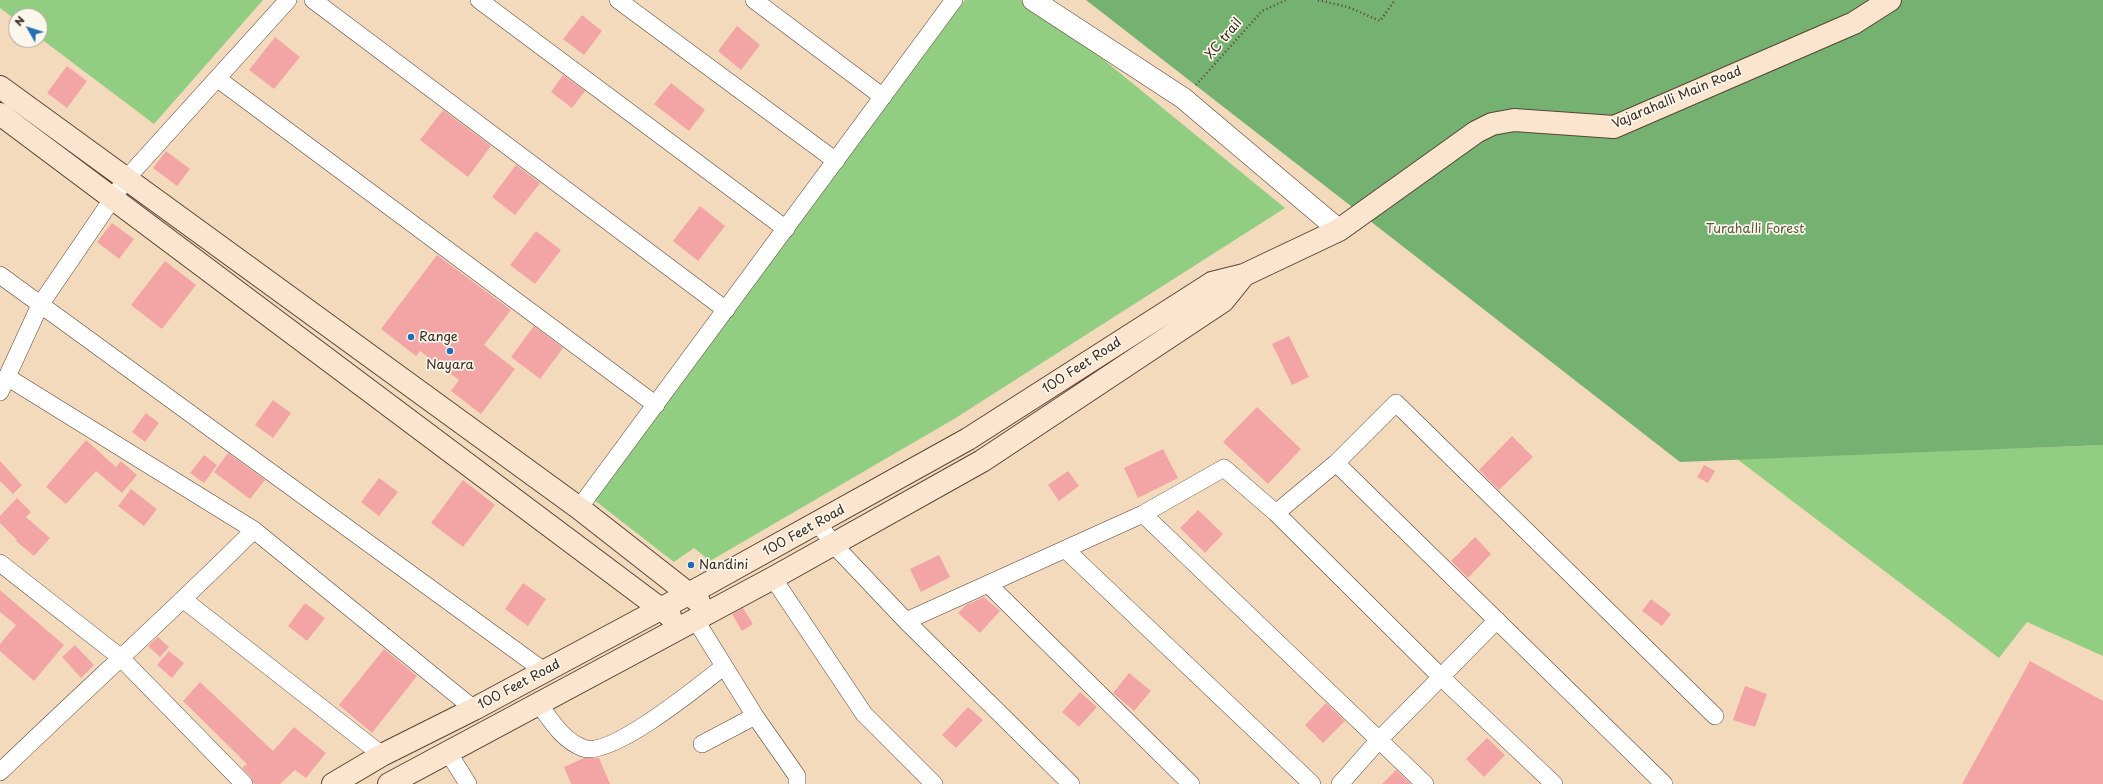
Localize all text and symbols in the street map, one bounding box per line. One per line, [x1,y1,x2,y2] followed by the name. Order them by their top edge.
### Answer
[8,8,48,48] north arrow
[10,12,28,29] text: N
[1202,15,1246,63] street label: XC trail
[1610,64,1744,132] street label: Vajarahalli Main Road
[1706,221,1804,237] park label: Turahalli Forest
[419,329,458,345] place label: Range
[406,332,416,342] marker: Range
[1039,335,1125,397] street label: 100 Feet Road
[445,346,455,356] marker: Nayara
[426,357,474,373] place label: Nayara
[760,502,848,560] street label: 100 Feet Road
[699,557,748,573] place label: Nandini
[686,560,696,570] marker: Nandini
[475,657,563,713] street label: 100 Feet Road

